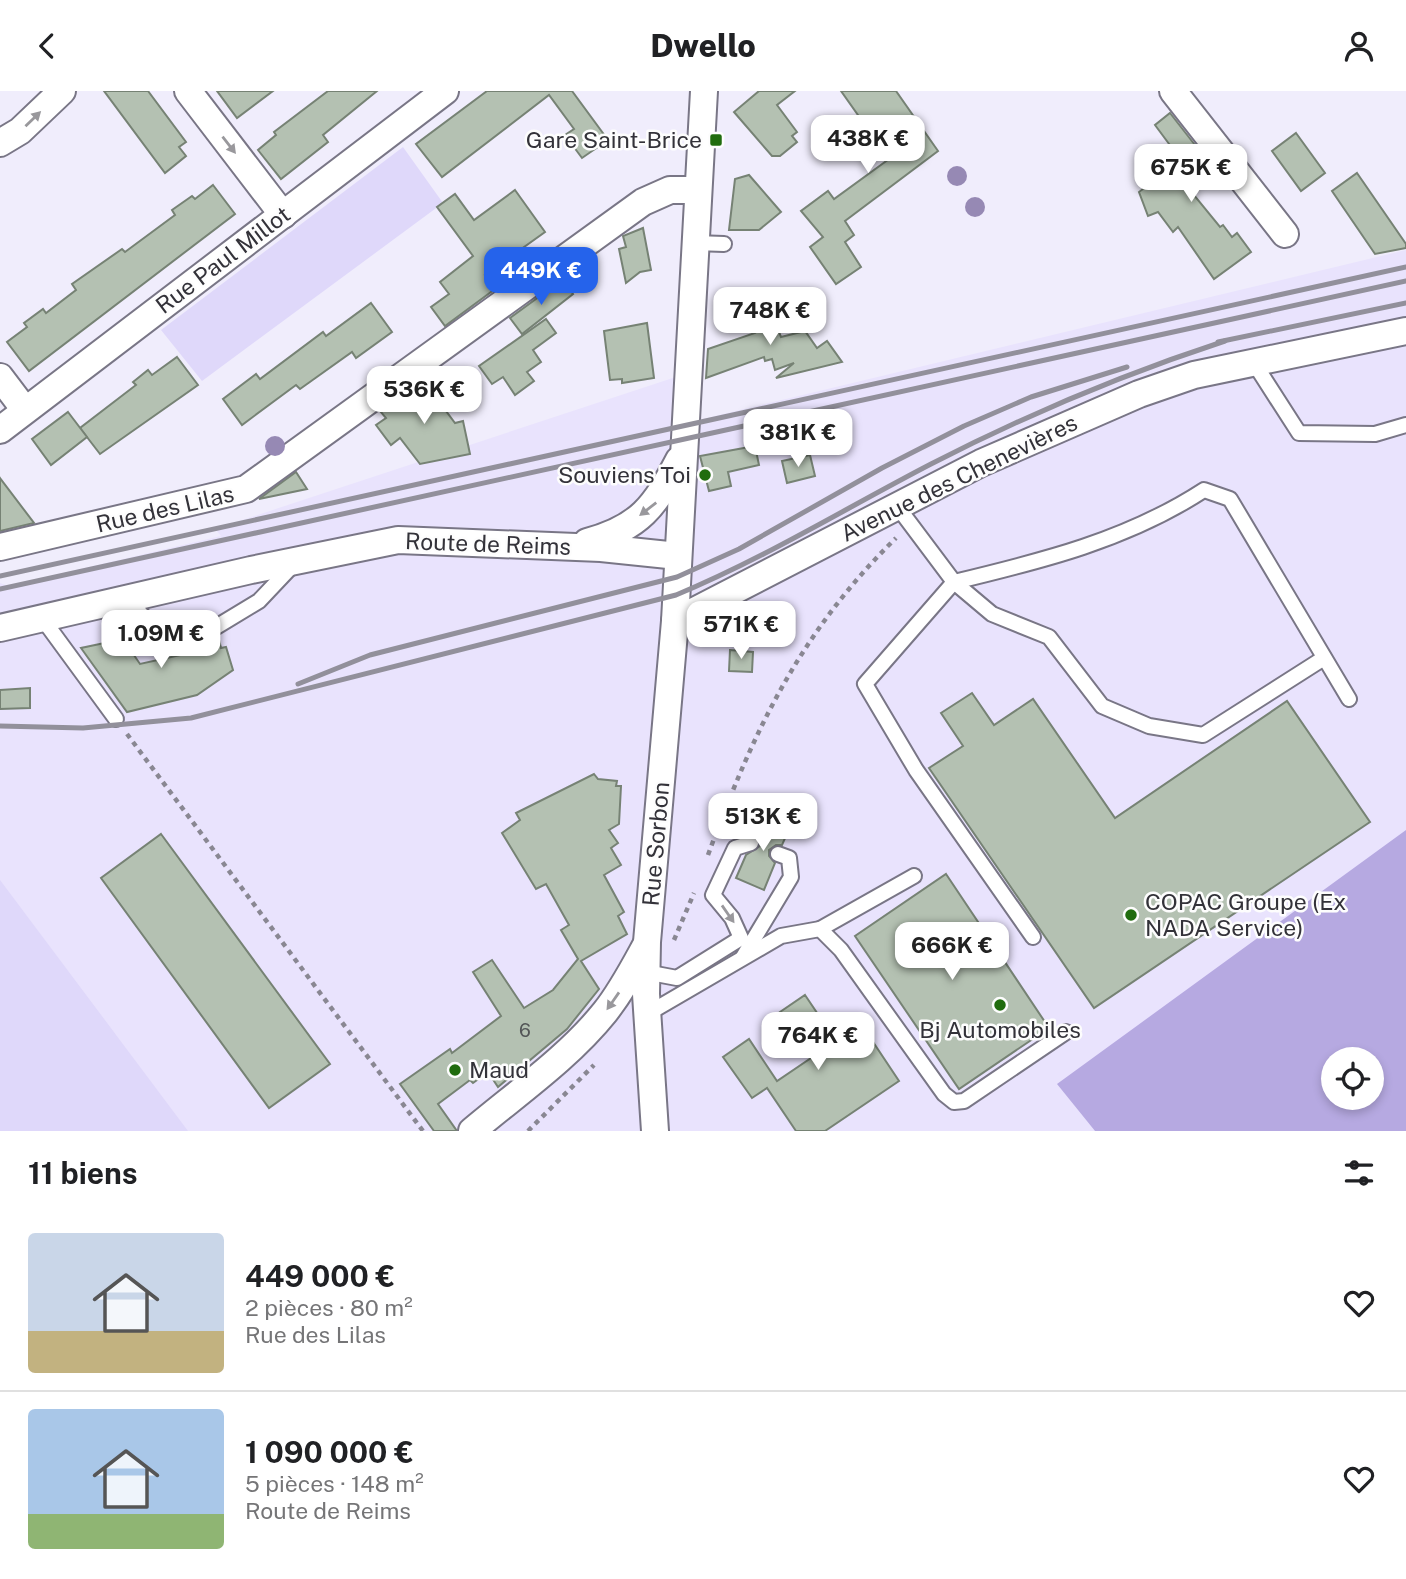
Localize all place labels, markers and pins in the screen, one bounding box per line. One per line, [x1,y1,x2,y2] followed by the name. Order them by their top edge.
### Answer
[811,115,925,175] pin: 438K €
[526,126,702,153] place label: Gare Saint-Brice
[708,132,724,148] marker: Gare Saint-Brice
[1134,145,1248,204] pin: 675K €
[484,247,598,307] pin: 449K €
[713,287,827,347] pin: 748K €
[367,367,481,426] pin: 536K €
[741,409,855,469] pin: 381K €
[558,461,691,488] place label: Souviens Toi
[697,467,713,483] marker: Souviens Toi
[684,601,798,661] pin: 571K €
[96,611,226,670] pin: 1.09M €
[706,793,820,853] pin: 513K €
[1145,888,1346,941] place label: COPAC Groupe (Ex NADA Service)
[1123,907,1139,923] marker: COPAC Groupe (Ex NADA Service)
[895,923,1009,982] pin: 666K €
[992,997,1008,1013] marker: Bj Automobiles
[761,1013,875,1072] pin: 764K €
[919,1016,1081,1043] place label: Bj Automobiles
[469,1056,529,1083] place label: Maud
[447,1062,463,1078] marker: Maud

